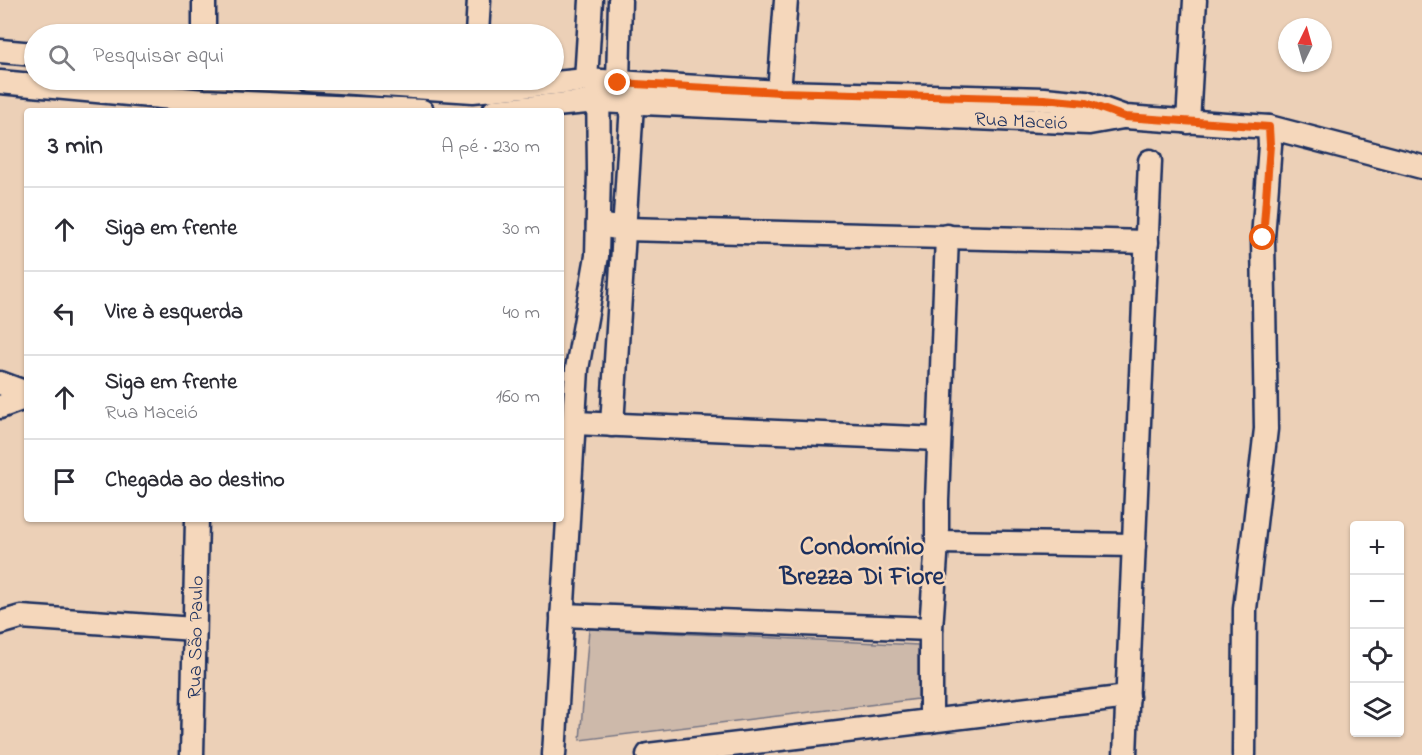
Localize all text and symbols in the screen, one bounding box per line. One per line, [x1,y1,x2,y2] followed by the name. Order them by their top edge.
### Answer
[1278,18,1332,72] north arrow
[24,24,564,90] search box
[45,41,78,74] icon: search
[93,41,224,73] text: Pesquisar aqui
[604,69,630,95] route end
[974,106,1068,139] street label: Rua Maceió
[48,128,103,166] text: 3 min
[441,133,540,162] text: A pé · 230 m
[48,213,81,246] icon: ahead
[105,213,237,245] text: Siga em frente
[503,215,540,244] text: 30 m
[1249,224,1275,250] route start
[48,297,81,330] icon: left
[105,297,243,329] text: Vire à esquerda
[503,299,540,328] text: 40 m
[105,367,237,399] text: Siga em frente
[48,381,81,414] icon: ahead
[496,383,540,412] text: 160 m
[105,399,198,428] text: Rua Maceió
[48,465,81,498] icon: arrive
[105,465,285,497] text: Chegada ao destino
[1350,521,1404,737] map controls
[1350,521,1404,575] button: +
[779,529,946,597] district label: Condomínio Brezza Di Fiore
[181,575,213,699] street label: Rua São Paulo
[1350,575,1404,629] button: −
[1350,629,1404,683] button: locate
[1350,683,1404,737] button: layers

